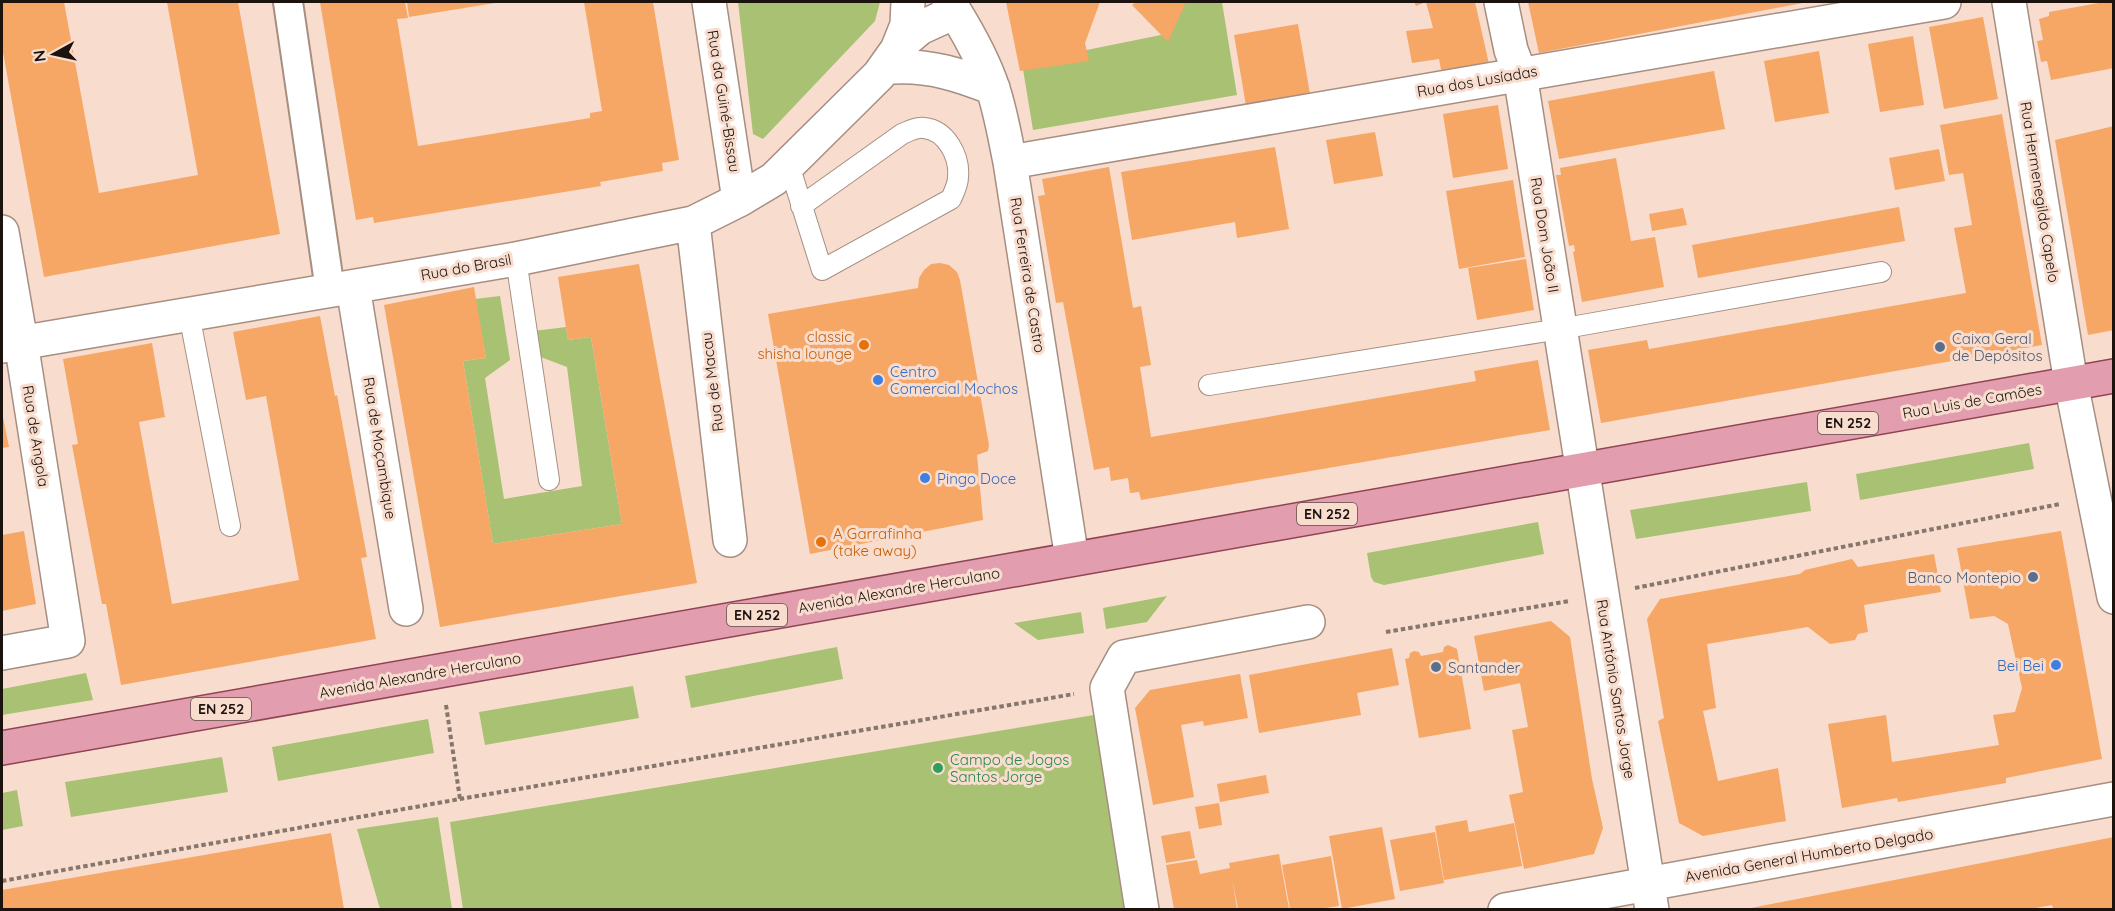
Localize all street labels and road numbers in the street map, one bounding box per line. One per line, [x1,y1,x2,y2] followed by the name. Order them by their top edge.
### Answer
[703,29,745,173] street label: Rua da Guiné-Bissau
[1415,61,1539,101] street label: Rua dos Lusíadas
[2016,100,2064,284] street label: Rua Hermenegildo Capelo
[1526,176,1564,294] street label: Rua Dom João II
[1006,196,1050,354] street label: Rua Ferreira de Castro
[419,250,513,284] street label: Rua do Brasil
[696,331,728,433] street label: Rua de Macau
[359,376,401,520] street label: Rua de Moçambique
[1901,379,2043,423] street label: Rua Luis de Camões
[19,384,53,488] street label: Rua de Angola
[1818,412,1878,434] road number: EN 252
[1297,503,1357,525] road number: EN 252
[797,563,1001,617] street label: Avenida Alexandre Herculano
[1592,598,1640,780] street label: Rua António Santos Jorge
[727,604,787,626] road number: EN 252
[318,648,522,702] street label: Avenida Alexandre Herculano
[191,698,251,720] road number: EN 252
[1683,824,1935,886] street label: Avenida General Humberto Delgado

